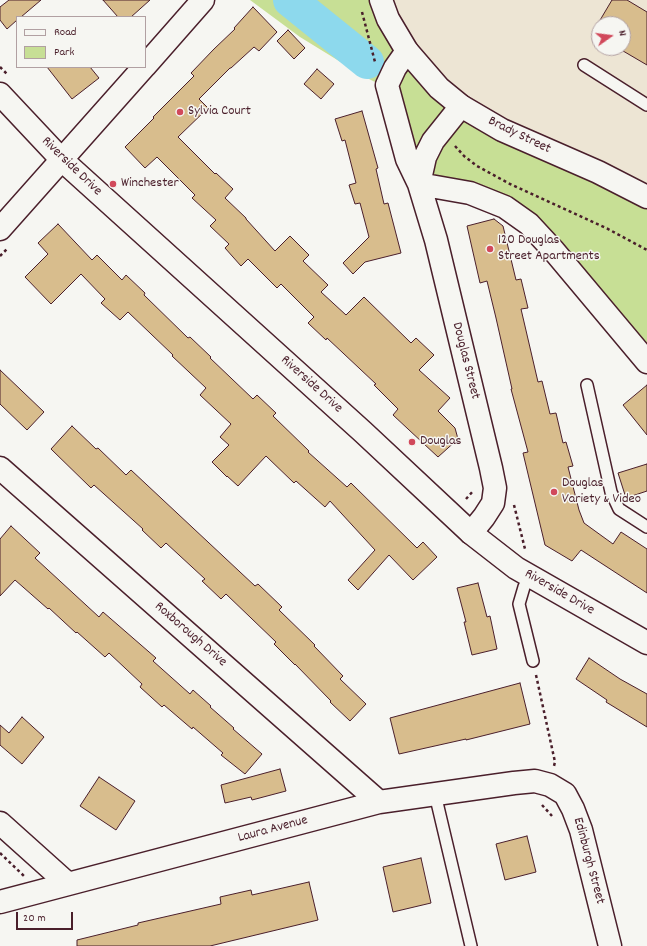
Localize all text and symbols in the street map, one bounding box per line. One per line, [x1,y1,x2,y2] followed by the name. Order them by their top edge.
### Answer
[16,16,146,68] legend
[591,16,631,56] north arrow
[54,24,76,41] text: Road
[613,29,630,38] text: N
[54,44,74,61] text: Park
[188,104,251,120] place label: Sylvia Court
[175,107,185,117] marker: Sylvia Court
[485,114,553,158] street label: Brady Street
[37,134,105,200] street label: Riverside Drive
[121,176,179,192] place label: Winchester
[108,179,118,189] marker: Winchester
[498,233,600,266] place label: 120 Douglas Street Apartments
[485,244,495,254] marker: 120 Douglas Street Apartments
[447,321,483,401] street label: Douglas Street
[276,353,346,417] street label: Riverside Drive
[420,434,461,450] place label: Douglas
[407,437,417,447] marker: Douglas
[562,476,641,508] place label: Douglas Variety & Video
[549,487,559,497] marker: Douglas Variety & Video
[521,566,597,620] street label: Riverside Drive
[150,599,230,671] street label: Roxborough Drive
[236,813,310,847] street label: Laura Avenue
[568,816,608,906] street label: Edinburgh Street
[18,904,75,930] scale bar
[23,910,46,927] text: 20 m

